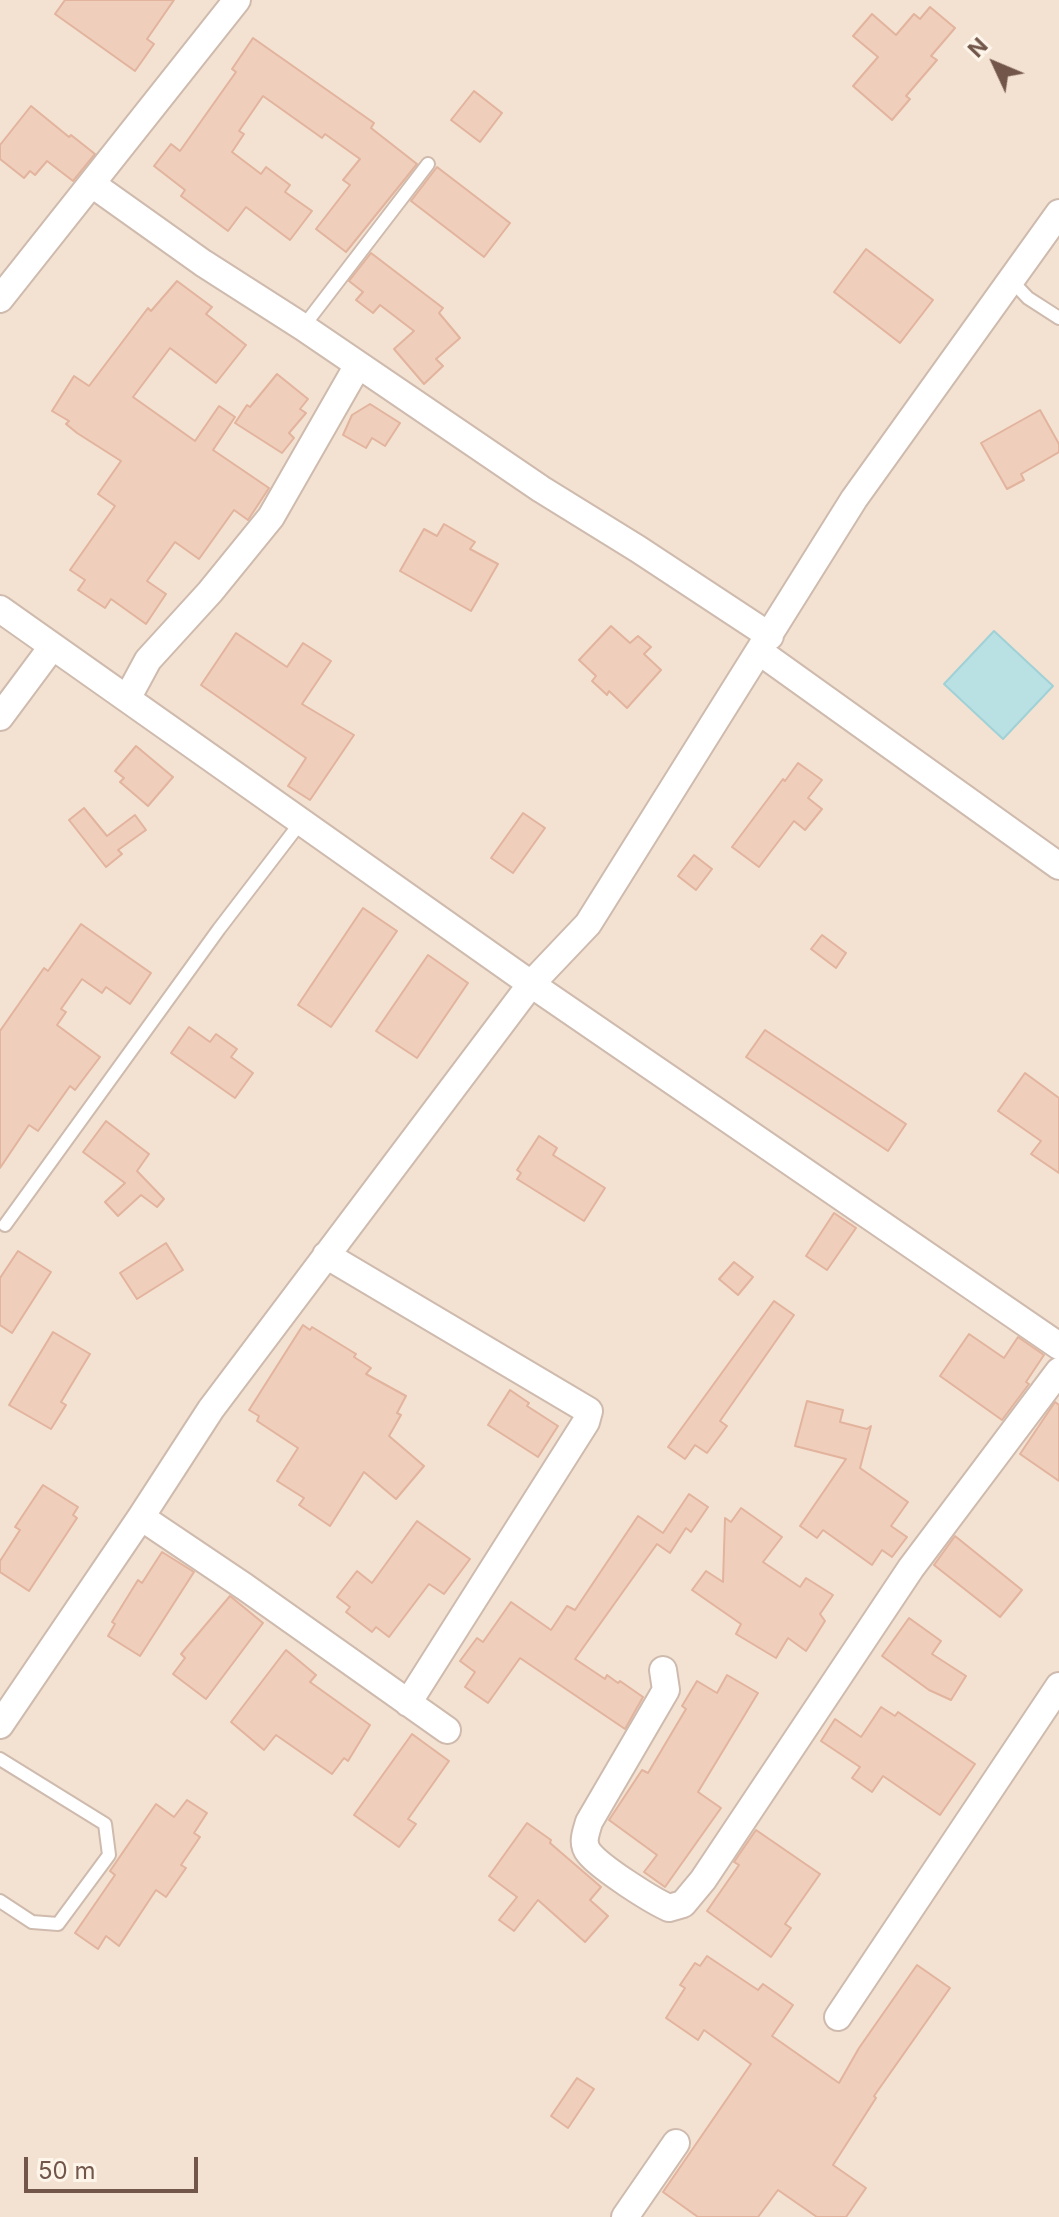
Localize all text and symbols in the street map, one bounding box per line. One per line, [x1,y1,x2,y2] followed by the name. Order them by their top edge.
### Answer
[955,24,1035,104] north arrow
[963,32,993,62] text: N
[28,2141,202,2191] scale bar
[38,2156,96,2185] text: 50 m

